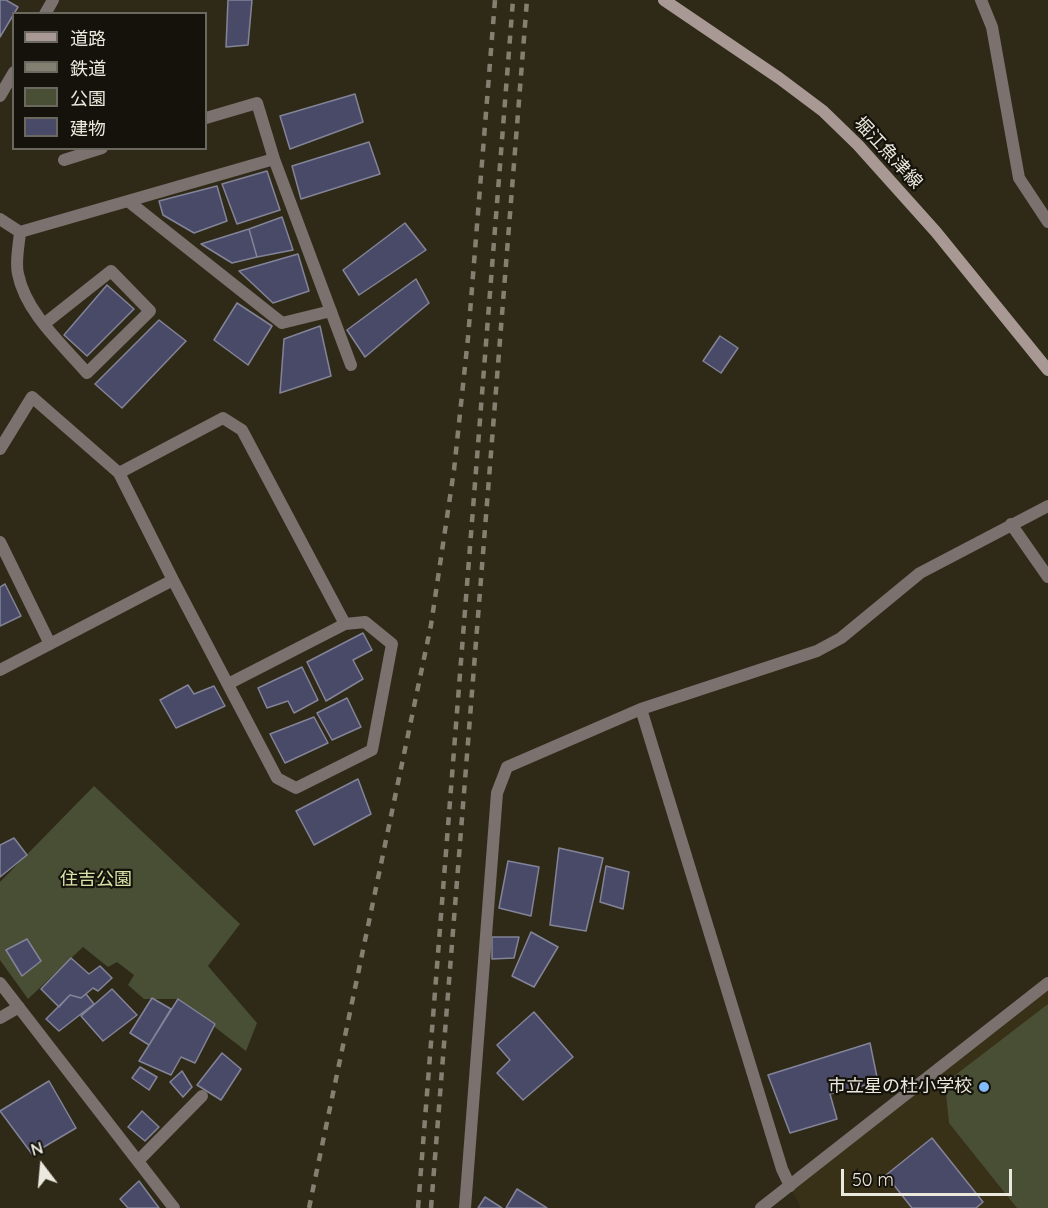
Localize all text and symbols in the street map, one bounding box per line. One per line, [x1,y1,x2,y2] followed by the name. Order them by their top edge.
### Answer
[12,12,207,150] legend
[70,27,106,50] text: 道路
[70,57,106,80] text: 鉄道
[70,87,106,110] text: 公園
[849,113,927,193] street label: 堀江魚津線
[70,117,106,140] text: 建物
[60,869,132,891] park label: 住吉公園
[828,1076,972,1098] place label: 市立星の杜小学校
[977,1080,991,1094] marker: 市立星の杜小学校
[12,1136,72,1196] north arrow
[29,1137,45,1160] text: N
[844,1157,1015,1195] scale bar
[852,1168,894,1191] text: 50 m

